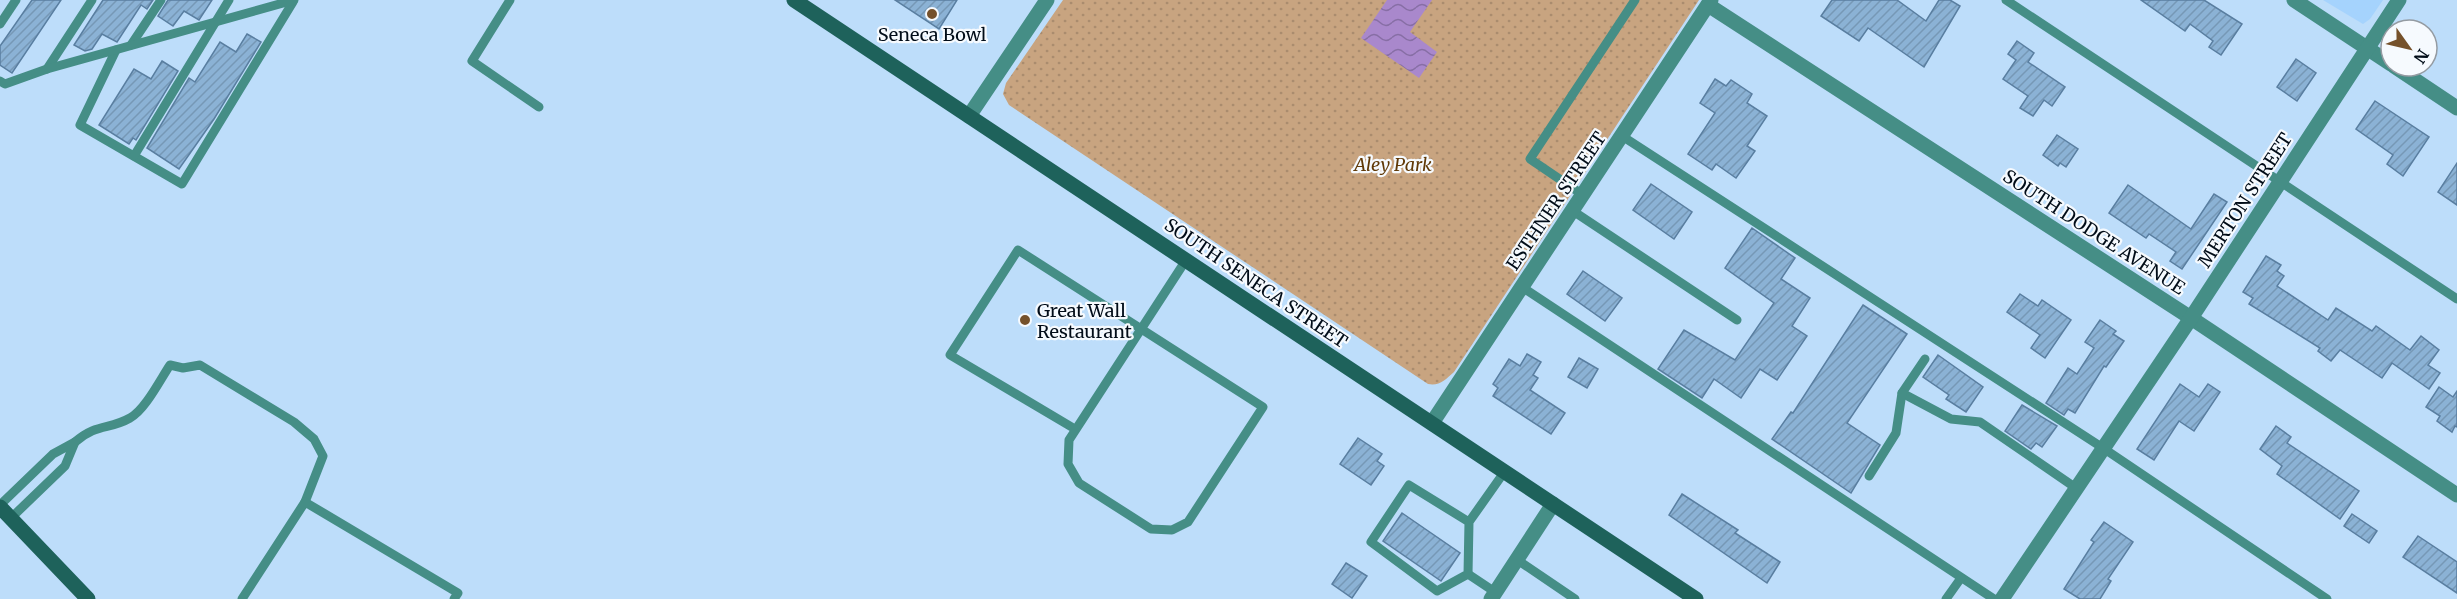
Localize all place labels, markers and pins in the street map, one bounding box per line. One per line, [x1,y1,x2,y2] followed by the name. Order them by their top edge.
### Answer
[925,7,939,21] marker: Seneca Bowl
[878,23,987,46] place label: Seneca Bowl
[1037,299,1132,343] place label: Great Wall Restaurant
[1018,313,1032,327] marker: Great Wall Restaurant

